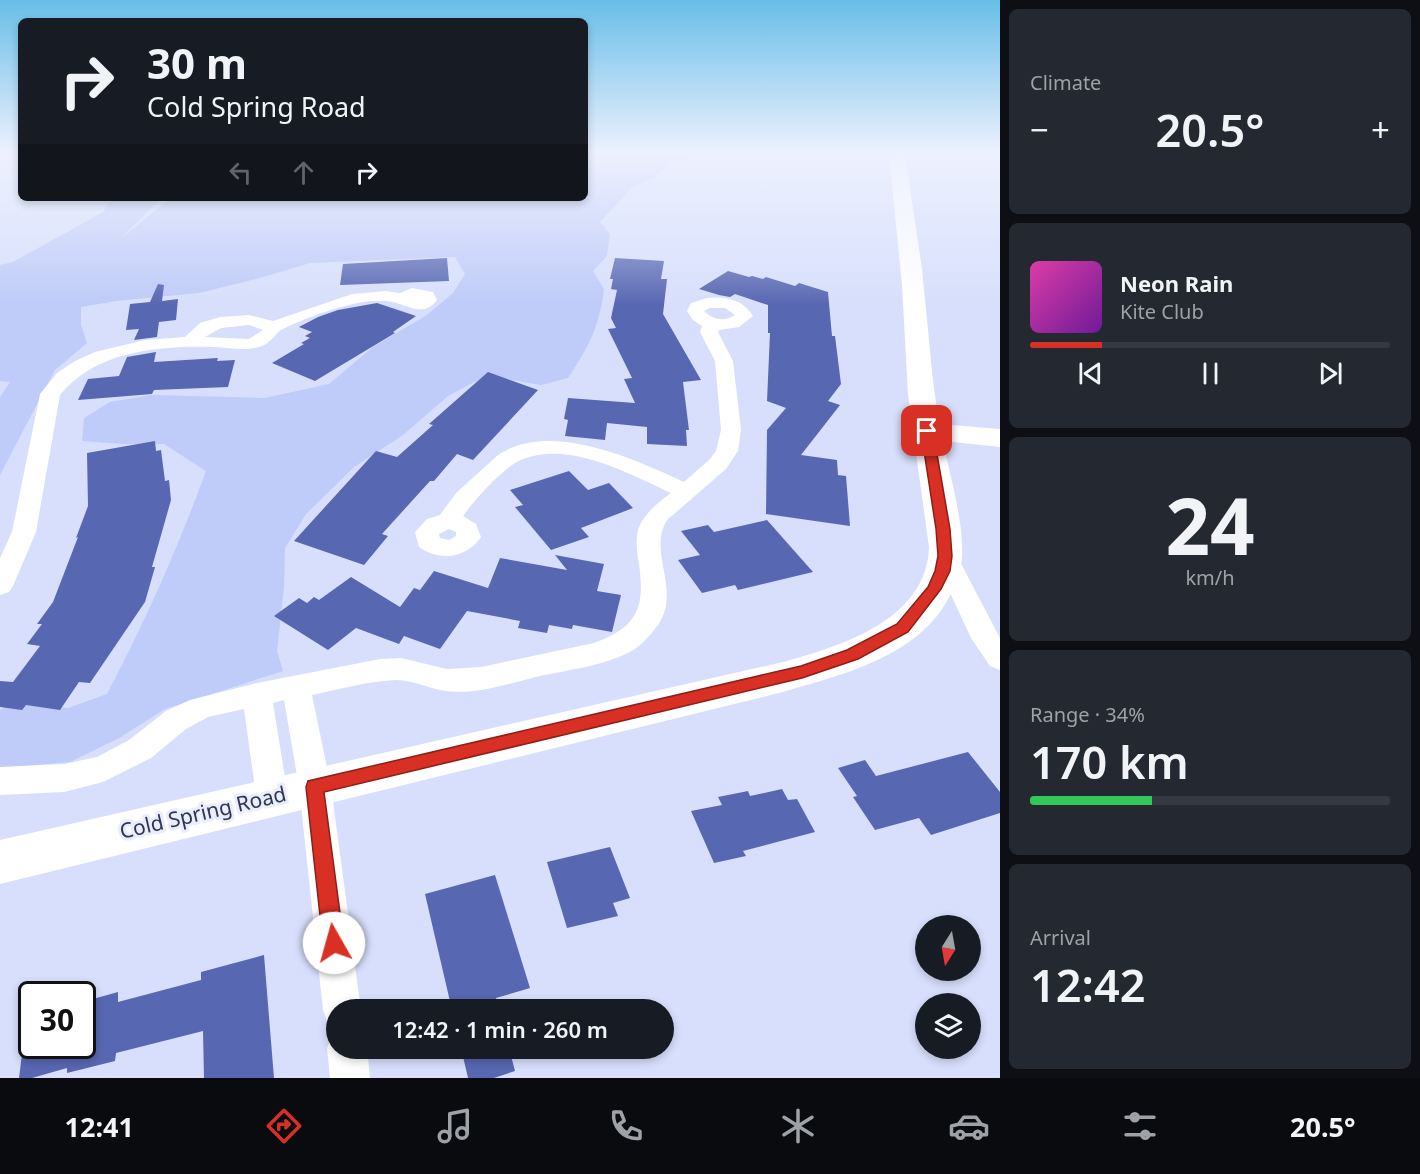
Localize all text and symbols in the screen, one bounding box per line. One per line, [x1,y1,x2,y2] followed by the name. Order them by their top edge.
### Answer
[147,34,247,91] text: 30 m
[48,42,126,120] icon: right
[1030,69,1101,96] text: Climate
[147,88,366,125] text: Cold Spring Road
[1156,99,1264,160] text: 20.5°
[1030,107,1049,152] text: −
[1371,107,1390,152] text: +
[224,156,257,189] icon: left
[287,156,320,189] icon: ahead
[350,156,383,189] icon: right
[1120,268,1233,298] text: Neon Rain
[1120,298,1204,325] text: Kite Club
[1074,357,1107,390] icon: previous
[1194,357,1227,390] icon: pause
[1314,357,1347,390] icon: next
[901,405,952,456] pin
[910,414,943,447] icon: arrive
[1165,472,1255,578] text: 24
[1185,564,1235,591] text: km/h
[1030,701,1145,728] text: Range · 34%
[1030,731,1189,792] text: 170 km
[117,779,289,845] street label: Cold Spring Road
[302,911,366,975] position arrow
[915,915,981,981] north arrow
[915,915,981,1059] map controls
[1030,924,1091,951] text: Arrival
[1030,954,1145,1015] text: 12:42
[18,981,96,1059] speed limit sign: 30
[915,993,981,1059] button: layers
[392,1014,608,1044] text: 12:42 · 1 min · 260 m
[263,1105,305,1147] icon: directions
[434,1105,476,1147] icon: music
[605,1105,647,1147] icon: phone
[777,1105,819,1147] icon: climate
[948,1105,990,1147] icon: car
[1119,1105,1161,1147] icon: filters
[65,1108,134,1145] text: 12:41
[1290,1108,1355,1145] text: 20.5°

